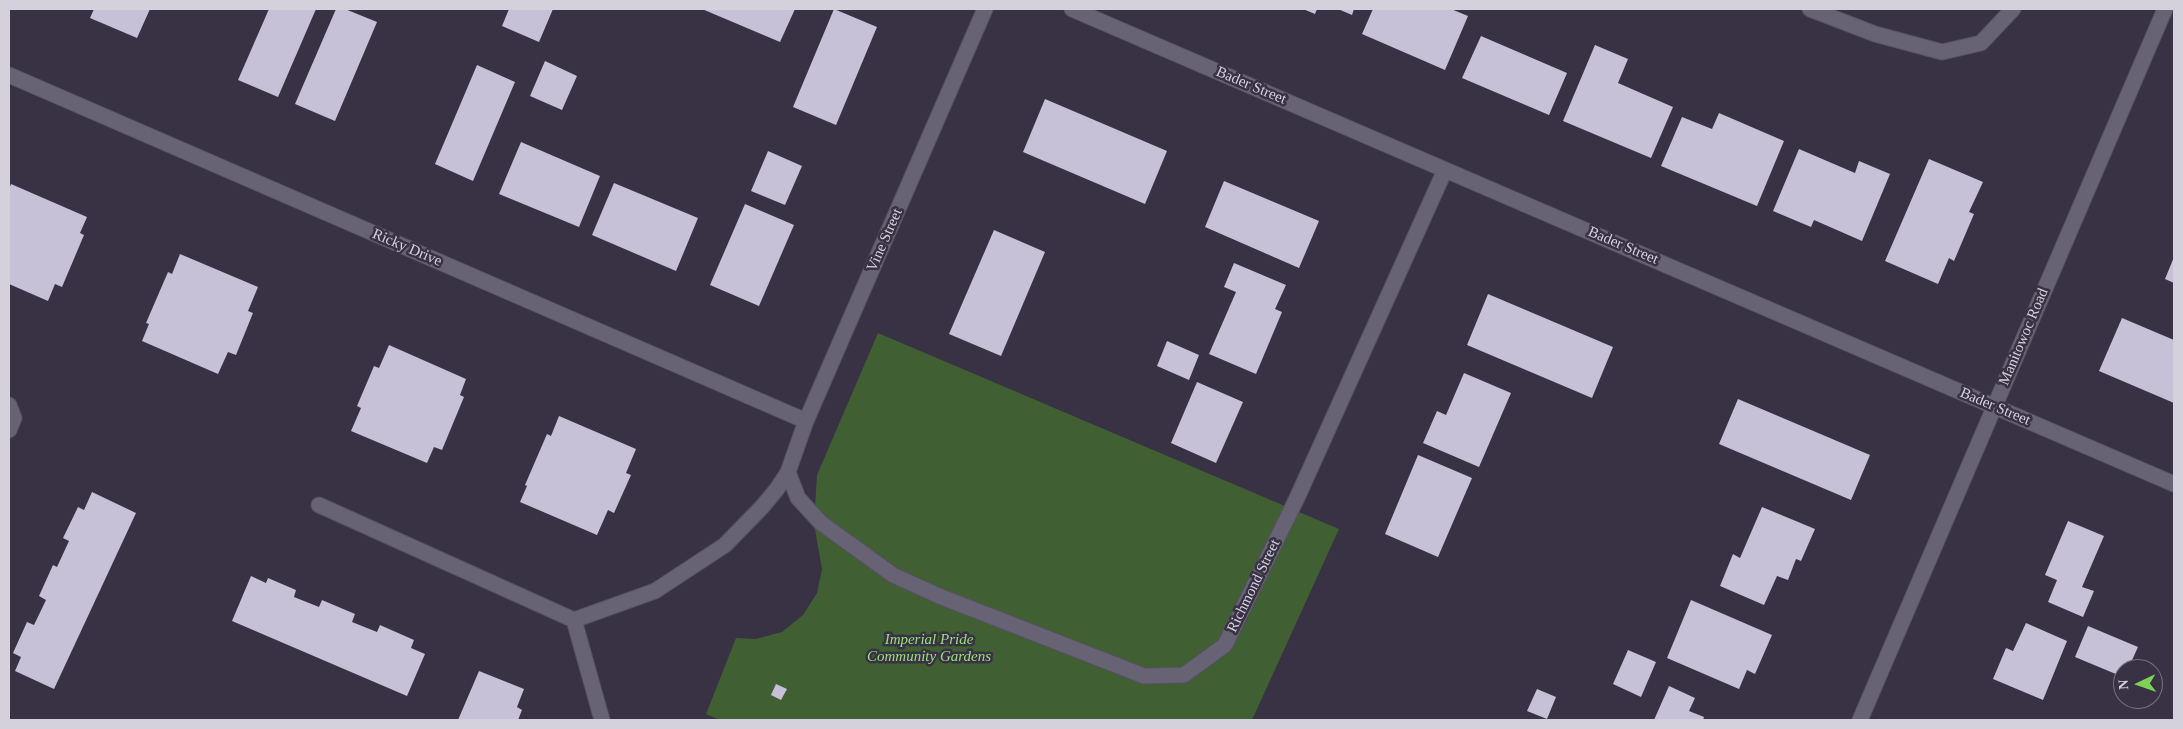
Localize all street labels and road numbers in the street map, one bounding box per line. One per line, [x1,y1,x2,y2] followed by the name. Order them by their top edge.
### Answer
[1213,63,1289,109] street label: Bader Street
[863,206,907,274] street label: Vine Street
[1585,223,1661,269] street label: Bader Street
[370,225,444,271] street label: Ricky Drive
[1995,286,2053,388] street label: Manitowoc Road
[1957,384,2033,430] street label: Bader Street
[1224,537,1284,635] street label: Richmond Street

